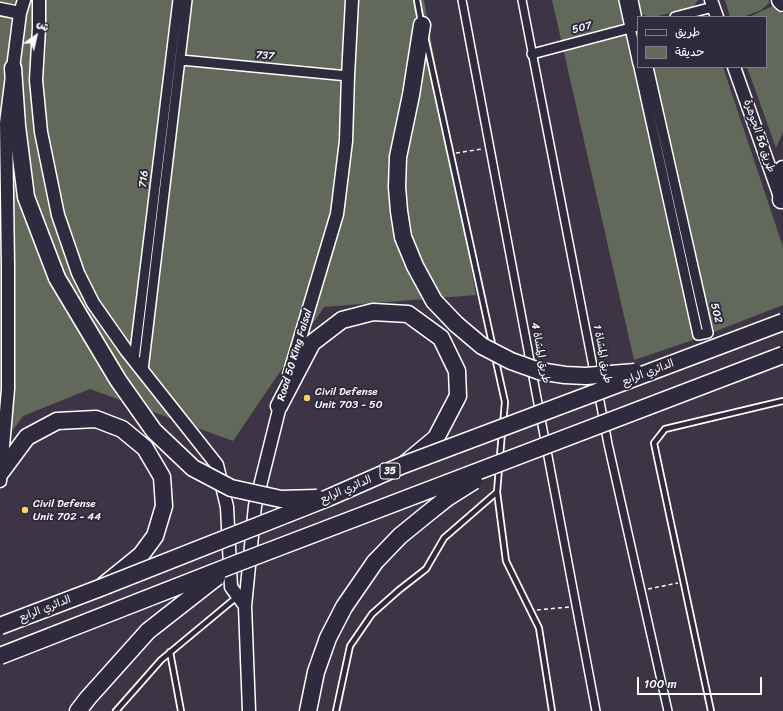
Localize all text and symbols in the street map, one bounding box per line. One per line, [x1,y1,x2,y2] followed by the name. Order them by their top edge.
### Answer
[33,14,53,37] text: ش
[16,16,56,56] north arrow
[637,16,767,68] legend
[571,19,593,37] street label: 507
[675,21,700,43] text: طريق
[675,41,704,63] text: حديقة
[255,49,275,63] street label: 737
[740,98,778,174] street label: طريق 56 الجوهرة
[136,170,152,188] street label: 716
[707,302,725,324] street label: 502
[275,307,315,403] street label: Road 50 King Faisal
[528,321,552,385] street label: طريق المشاة 4
[590,323,614,385] street label: طريق المشاة 1
[620,357,676,389] street label: الدائري الرابع
[315,385,383,411] place label: Civil Defense Unit 703 - 50
[302,393,312,403] marker: Civil Defense Unit 703 - 50
[380,463,400,479] road number: 35
[318,473,374,507] street label: الدائري الرابع
[33,497,101,523] place label: Civil Defense Unit 702 - 44
[20,505,30,515] marker: Civil Defense Unit 702 - 44
[17,593,73,625] street label: الدائري الرابع
[639,669,764,695] scale bar
[644,673,677,695] text: 100 m

